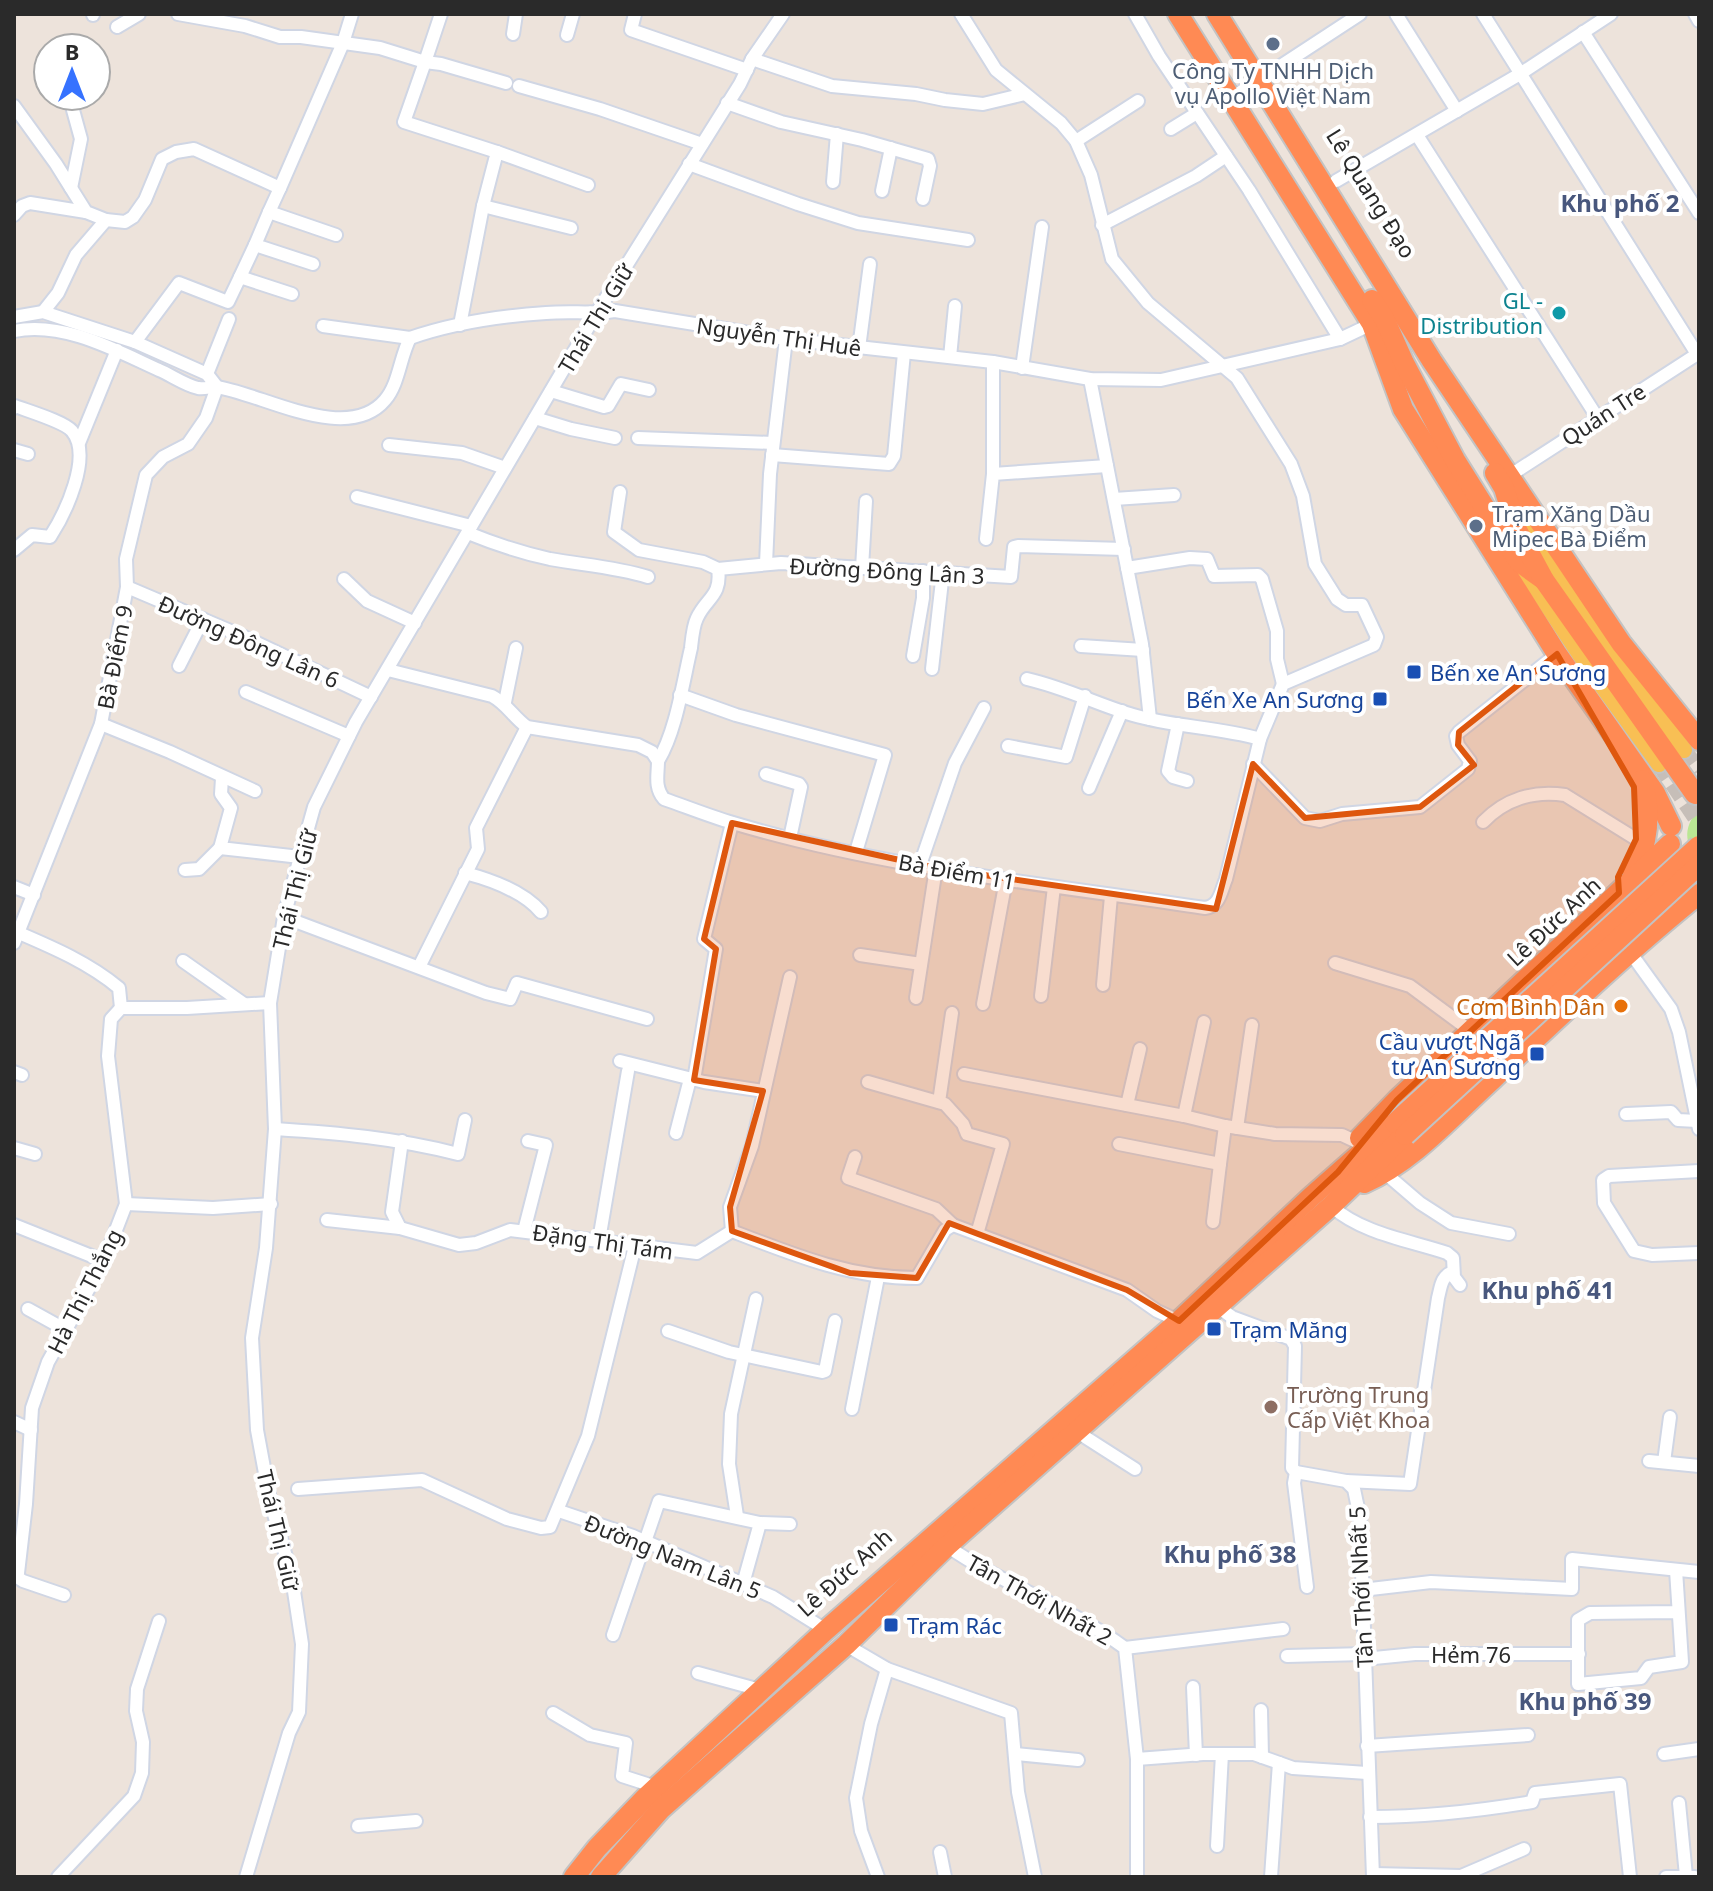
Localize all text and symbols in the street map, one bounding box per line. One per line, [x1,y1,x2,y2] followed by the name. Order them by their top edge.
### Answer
[32,32,112,112] north arrow
[1264,35,1282,53] marker: Công Ty TNHH Dịch vụ Apollo Việt Nam
[65,36,79,66] text: B
[1172,55,1374,110] place label: Công Ty TNHH Dịch vụ Apollo Việt Nam
[1320,123,1424,263] street label: Lê Quang Đạo
[1560,186,1680,219] district label: Khu phố 2
[550,256,640,379] street label: Thái Thị Giữ
[1420,285,1543,340] place label: GL - Distribution
[1550,304,1568,322] marker: GL - Distribution
[695,310,863,362] street label: Nguyễn Thị Huê
[1555,376,1651,452] street label: Quán Tre
[1492,498,1651,553] place label: Trạm Xăng Dầu Mipec Bà Điểm
[1467,517,1485,535] marker: Trạm Xăng Dầu Mipec Bà Điểm
[789,550,985,590] street label: Đường Đông Lân 3
[154,588,344,694] street label: Đường Đông Lân 6
[89,602,139,712] street label: Bà Điểm 9
[1430,657,1606,687] place label: Bến xe An Sương
[1405,663,1423,681] marker: Bến xe An Sương
[1186,684,1364,714] place label: Bến Xe An Sương
[1371,690,1389,708] marker: Bến Xe An Sương
[265,824,324,952] street label: Thái Thị Giữ
[896,846,1018,896] street label: Bà Điểm 11
[1500,870,1606,972] street label: Lê Đức Anh
[1456,991,1605,1021] place label: Cơm Bình Dân
[1612,997,1630,1015] marker: Cơm Bình Dân
[1379,1026,1521,1081] place label: Cầu vượt Ngã tư An Sương
[1528,1045,1546,1063] marker: Cầu vượt Ngã tư An Sương
[531,1216,675,1266] street label: Đặng Thị Tám
[40,1223,128,1359] street label: Hà Thị Thắng
[1482,1273,1614,1306] district label: Khu phố 41
[1230,1314,1348,1344] place label: Trạm Măng
[1205,1320,1223,1338] marker: Trạm Măng
[1287,1379,1430,1434] place label: Trường Trung Cấp Việt Khoa
[1262,1398,1280,1416] marker: Trường Trung Cấp Việt Khoa
[251,1467,308,1595] street label: Thái Thị Giữ
[1341,1505,1379,1669] street label: Tân Thới Nhất 5
[580,1507,766,1605] street label: Đường Nam Lân 5
[790,1521,898,1623] street label: Lê Đức Anh
[1164,1537,1296,1570] district label: Khu phố 38
[962,1547,1118,1651] street label: Tân Thới Nhất 2
[907,1610,1002,1640] place label: Trạm Rác
[882,1616,900,1634] marker: Trạm Rác
[1431,1639,1511,1669] street label: Hẻm 76
[1519,1684,1651,1717] district label: Khu phố 39

